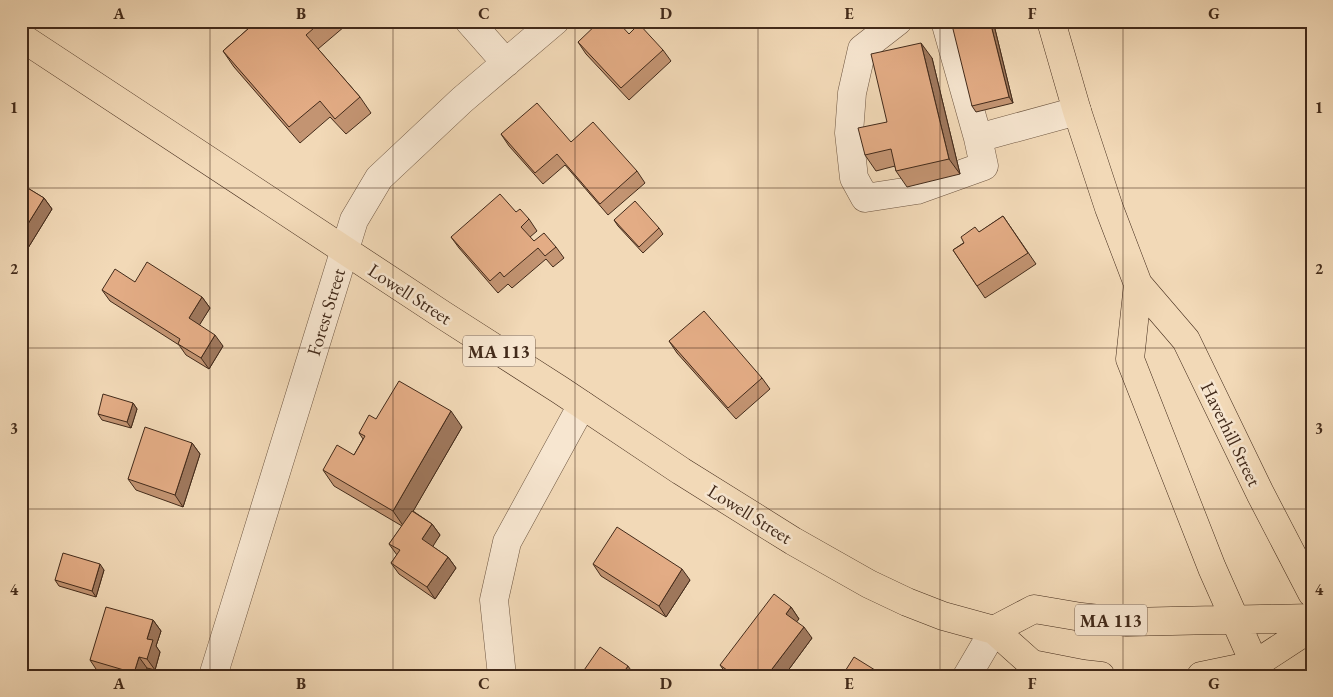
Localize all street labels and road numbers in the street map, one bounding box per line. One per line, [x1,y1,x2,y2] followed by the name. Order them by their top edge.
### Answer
[363,258,457,330] street label: Lowell Street
[301,265,351,359] street label: Forest Street
[463,336,535,366] road number: MA 113
[1195,378,1267,490] street label: Haverhill Street
[703,478,797,550] street label: Lowell Street
[1075,604,1147,636] road number: MA 113

